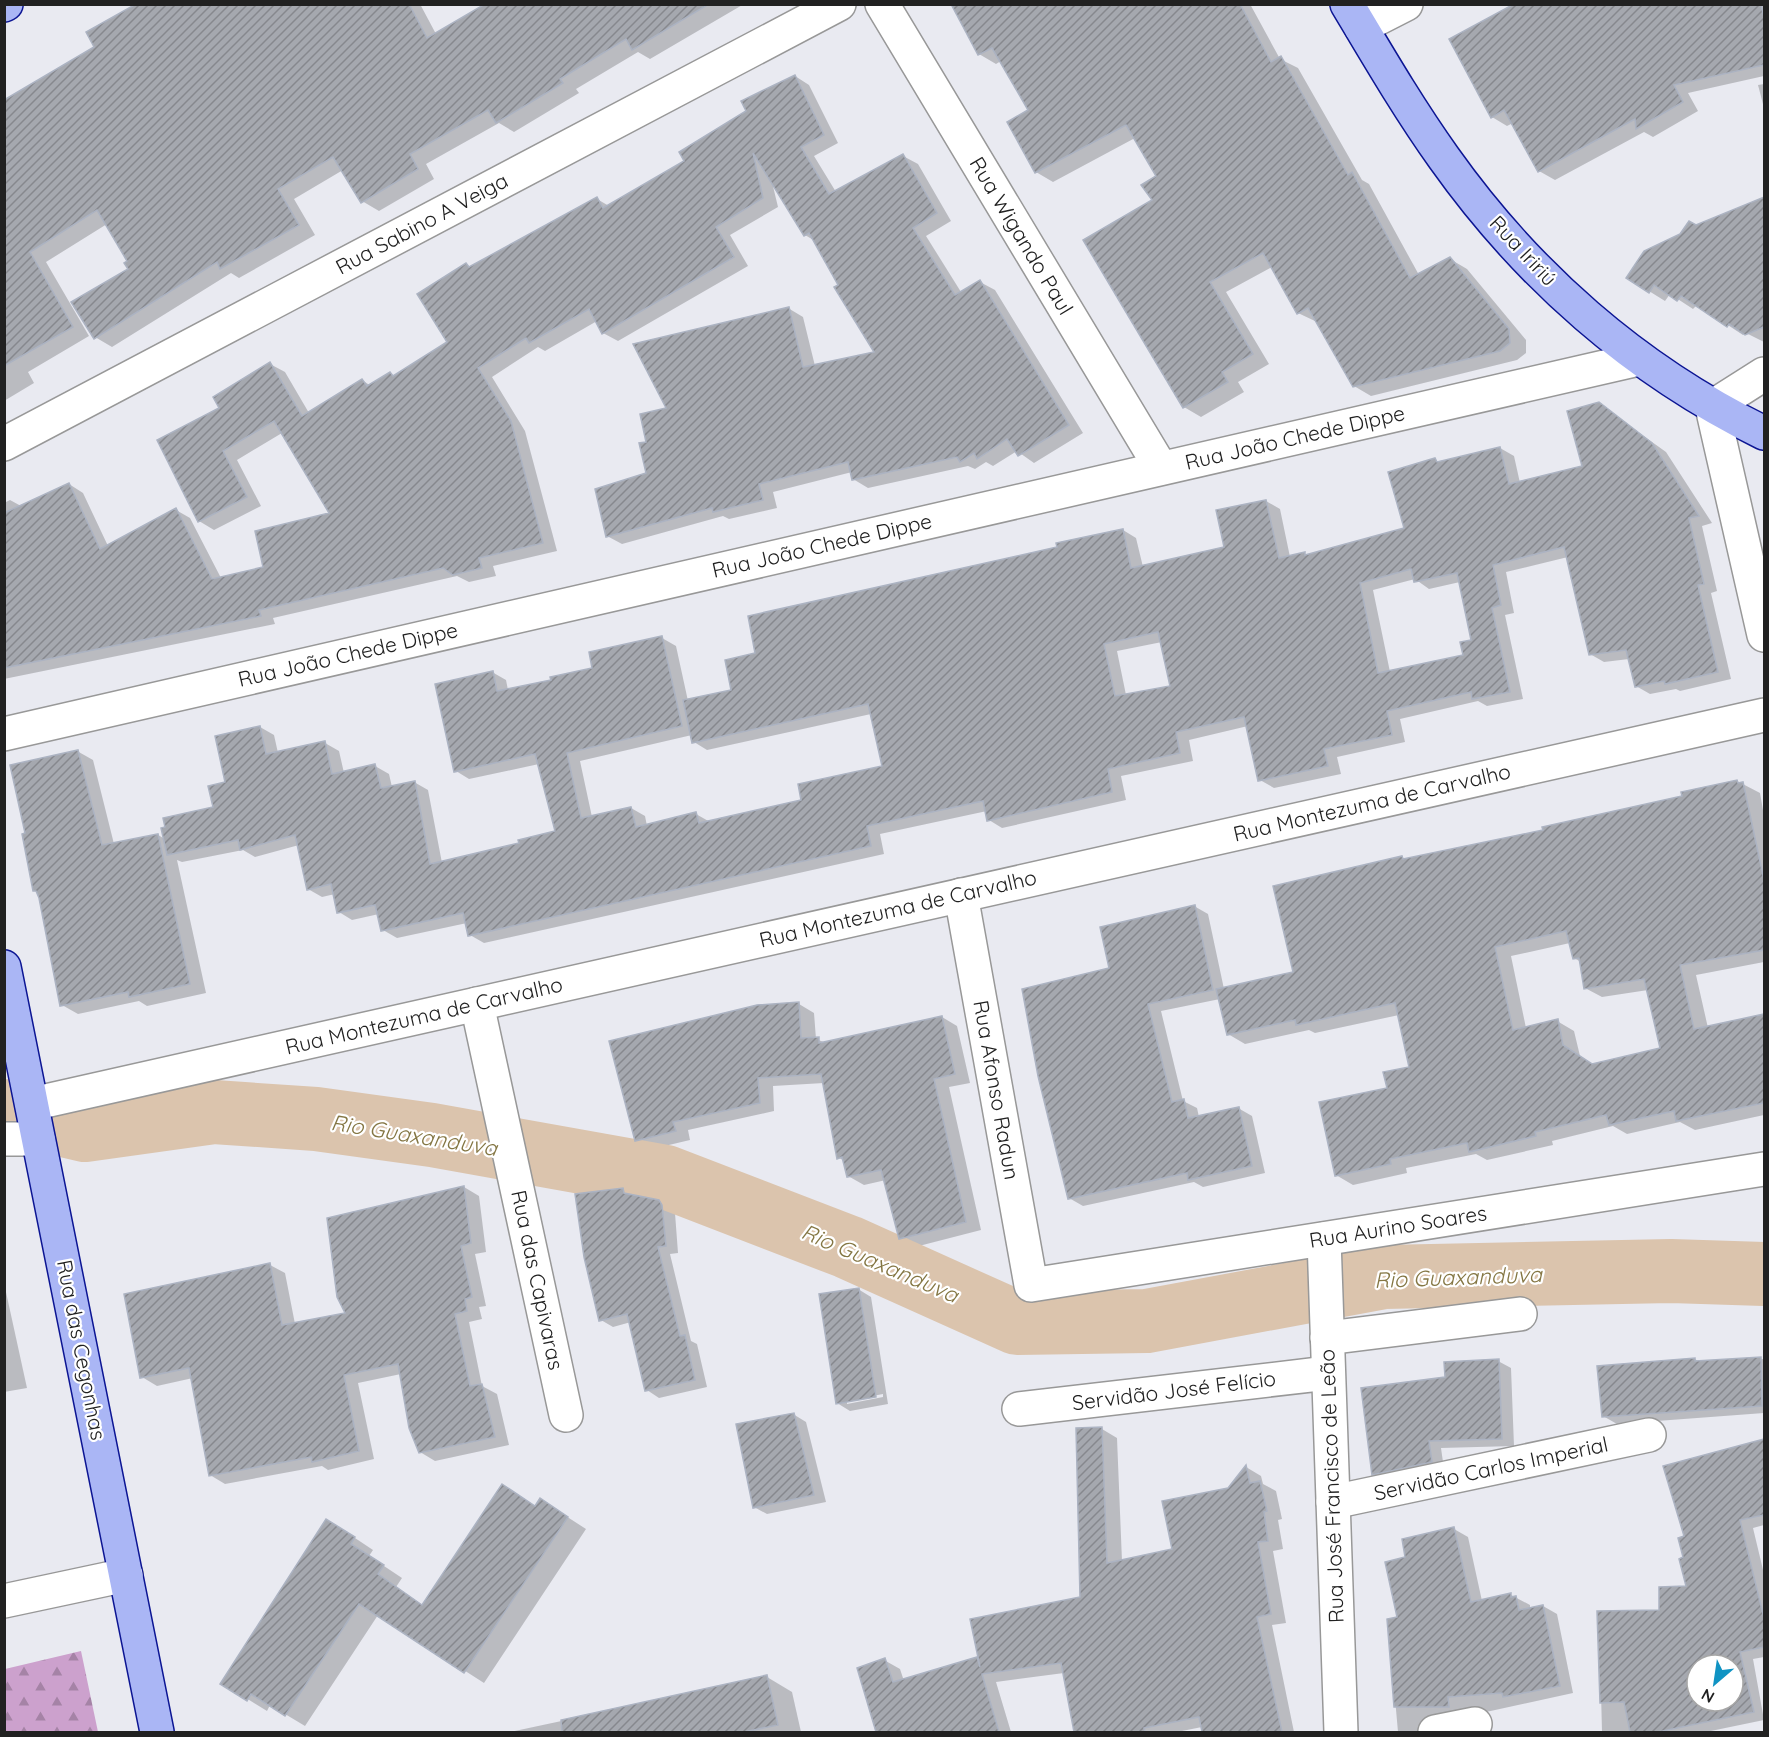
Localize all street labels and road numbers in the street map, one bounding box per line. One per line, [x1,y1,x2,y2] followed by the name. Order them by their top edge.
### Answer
[964,152,1079,319] street label: Rua Wigando Paul
[331,167,512,280] street label: Rua Sabino A Veiga
[1485,210,1563,291] street label: Rua Iririú
[1182,399,1407,475] street label: Rua João Chede Dippe
[709,507,934,583] street label: Rua João Chede Dippe
[235,616,460,692] street label: Rua João Chede Dippe
[1230,757,1513,847] street label: Rua Montezuma de Carvalho
[756,863,1039,953] street label: Rua Montezuma de Carvalho
[282,970,565,1060] street label: Rua Montezuma de Carvalho
[968,998,1026,1182] street label: Rua Afonso Radun
[506,1188,570,1372] street label: Rua das Capivaras
[1307,1199,1488,1253] street label: Rua Aurino Soares
[52,1258,112,1442] street label: Rua das Cegonhas
[1313,1349,1349,1623] street label: Rua José Francisco de Leão
[1070,1365,1277,1415] street label: Servidão José Felício
[1371,1430,1610,1506] street label: Servidão Carlos Imperial

